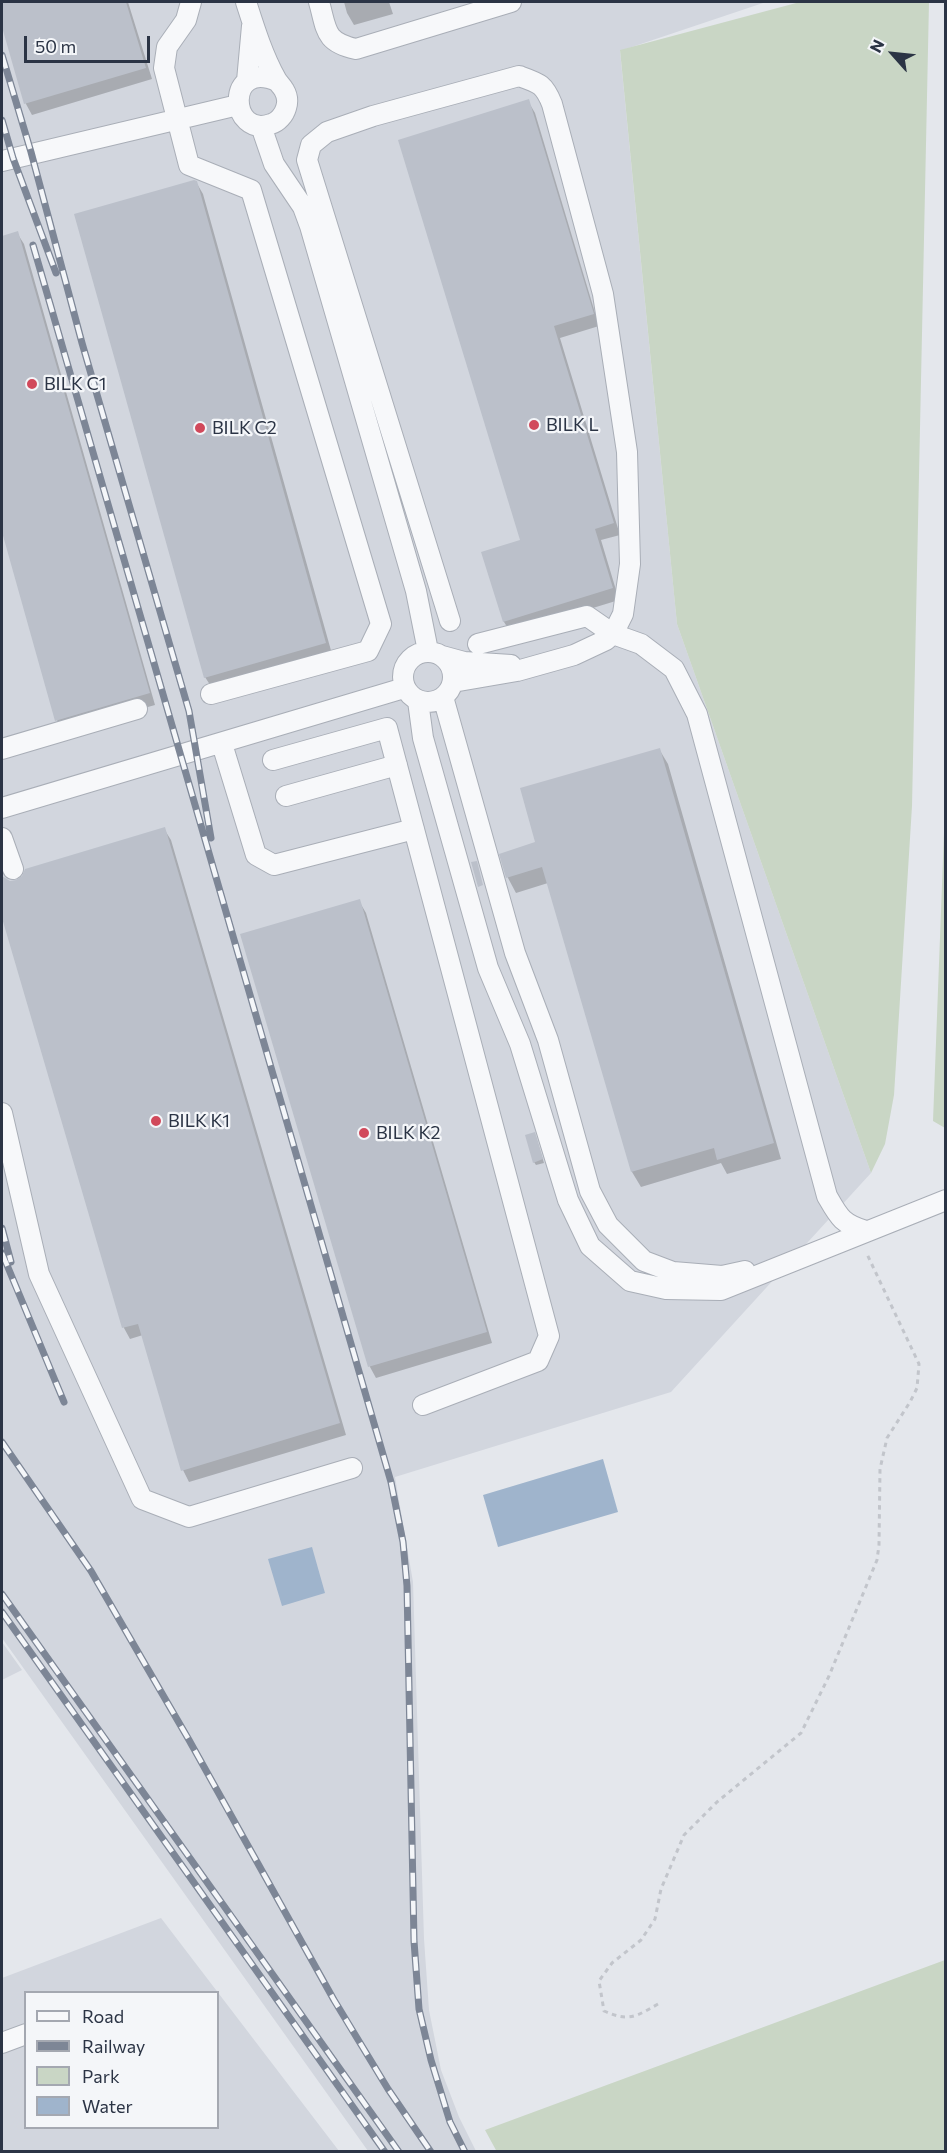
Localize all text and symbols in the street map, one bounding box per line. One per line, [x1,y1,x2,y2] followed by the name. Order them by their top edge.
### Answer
[27,24,153,62] scale bar
[863,24,923,84] north arrow
[35,35,76,57] text: 50 m
[865,36,888,55] text: N
[44,373,107,395] place label: BILK C1
[25,377,39,391] marker: BILK C1
[546,414,599,436] place label: BILK L
[212,417,277,439] place label: BILK C2
[527,418,541,432] marker: BILK L
[193,421,207,435] marker: BILK C2
[168,1110,230,1132] place label: BILK K1
[149,1114,163,1128] marker: BILK K1
[376,1122,441,1144] place label: BILK K2
[357,1126,371,1140] marker: BILK K2
[24,1991,219,2129] legend
[82,2005,124,2027] text: Road
[82,2035,145,2057] text: Railway
[82,2065,120,2087] text: Park
[82,2095,133,2117] text: Water

